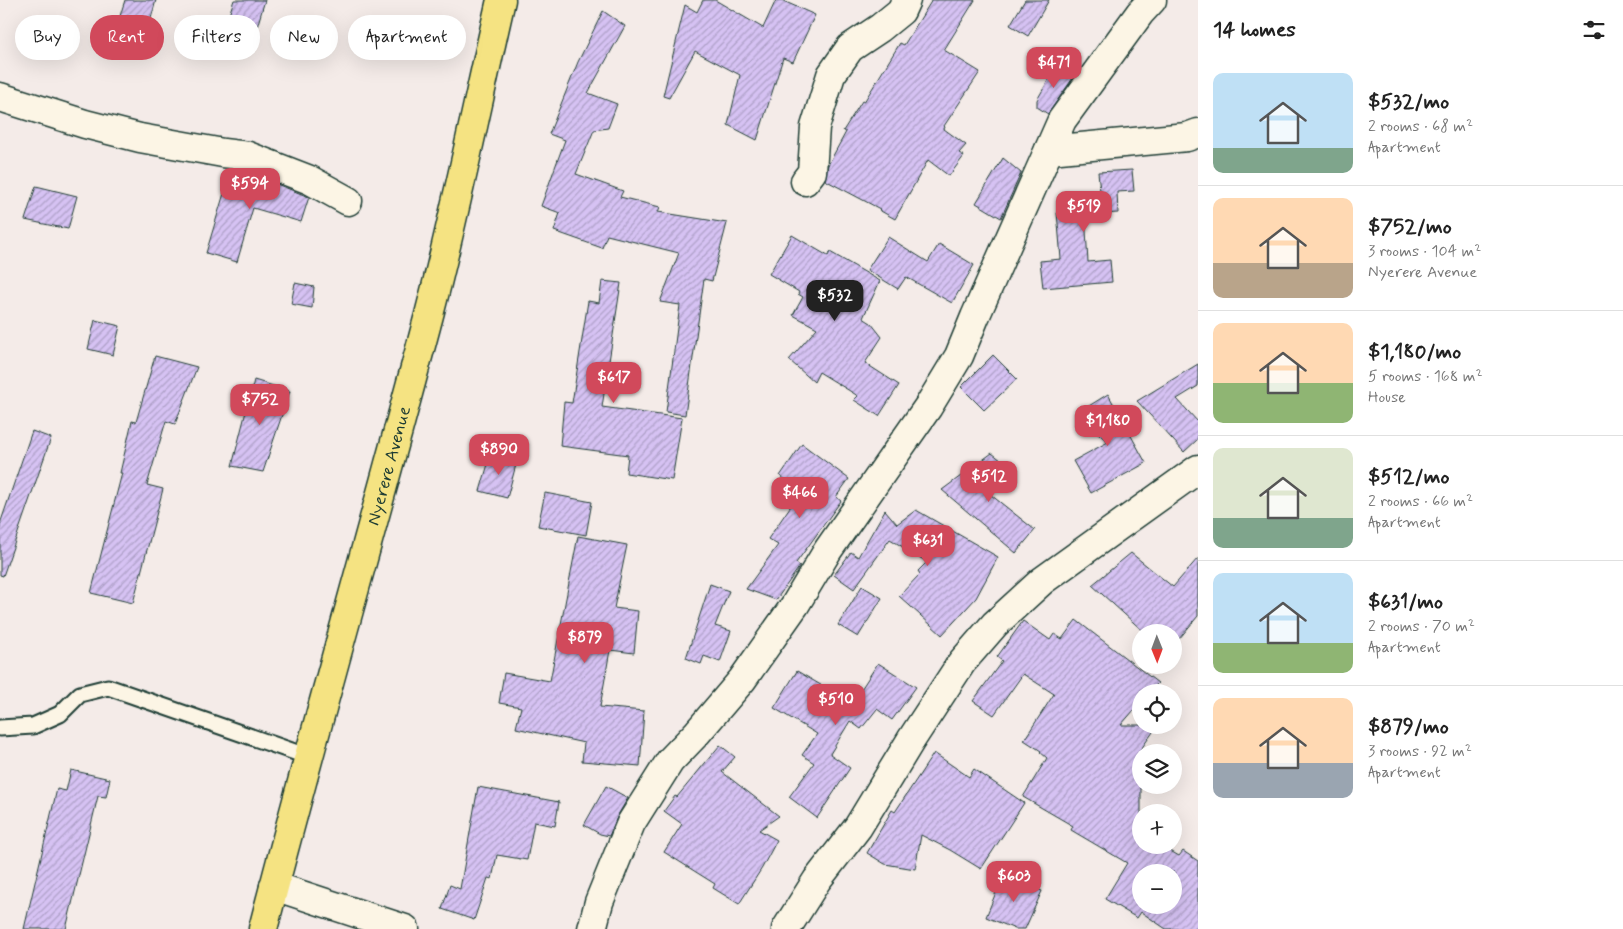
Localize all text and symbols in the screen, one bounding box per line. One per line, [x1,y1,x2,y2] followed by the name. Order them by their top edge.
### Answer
[15,15,80,60] chip: Buy
[90,15,164,60] chip: Rent
[174,15,260,60] chip: Filters
[270,15,338,60] chip: New
[348,15,466,60] chip: Apartment
[1213,16,1296,44] text: 14 homes
[1580,16,1608,44] icon: filters
[1024,46,1084,89] pin: $471
[1037,52,1071,73] text: $471
[1368,88,1449,116] text: $532/mo
[1253,93,1313,153] icon: home
[1368,116,1473,137] text: 2 rooms · 68 m²
[1368,137,1441,158] text: Apartment
[220,168,280,210] pin: $594
[231,173,269,194] text: $594
[1054,190,1114,233] pin: $519
[1067,196,1101,217] text: $519
[1368,213,1452,241] text: $752/mo
[1253,218,1313,278] icon: home
[1368,241,1481,262] text: 3 rooms · 104 m²
[1368,262,1477,283] text: Nyerere Avenue
[805,280,865,322] pin: $532
[817,285,853,306] text: $532
[1368,338,1461,366] text: $1,180/mo
[1253,343,1313,403] icon: home
[584,362,644,404] pin: $617
[1368,366,1483,387] text: 5 rooms · 168 m²
[597,367,631,388] text: $617
[230,384,290,426] pin: $752
[1368,387,1406,408] text: House
[241,389,279,410] text: $752
[362,403,417,528] street label: Nyerere Avenue
[1067,404,1149,447] pin: $1,180
[1086,410,1130,431] text: $1,180
[469,434,529,476] pin: $890
[480,439,518,460] text: $890
[959,460,1019,503] pin: $512
[1368,463,1449,491] text: $512/mo
[971,466,1007,487] text: $512
[1253,468,1313,528] icon: home
[770,476,830,519] pin: $466
[782,482,818,503] text: $466
[1368,491,1473,512] text: 2 rooms · 66 m²
[1368,512,1441,533] text: Apartment
[898,524,958,567] pin: $631
[913,530,943,551] text: $631
[1368,588,1443,616] text: $631/mo
[1253,593,1313,653] icon: home
[1368,616,1475,637] text: 2 rooms · 70 m²
[555,622,615,664] pin: $879
[1132,624,1182,674] north arrow
[1132,624,1182,914] map controls
[568,627,602,648] text: $879
[1368,637,1441,658] text: Apartment
[806,684,866,726] pin: $510
[1132,684,1182,734] button: locate
[818,689,854,710] text: $510
[1368,713,1449,741] text: $879/mo
[1253,718,1313,778] icon: home
[1368,741,1472,762] text: 3 rooms · 92 m²
[1132,744,1182,794] button: layers
[1368,762,1441,783] text: Apartment
[1132,804,1182,854] button: +
[984,860,1044,903] pin: $603
[1132,864,1182,914] button: −
[997,866,1031,887] text: $603

